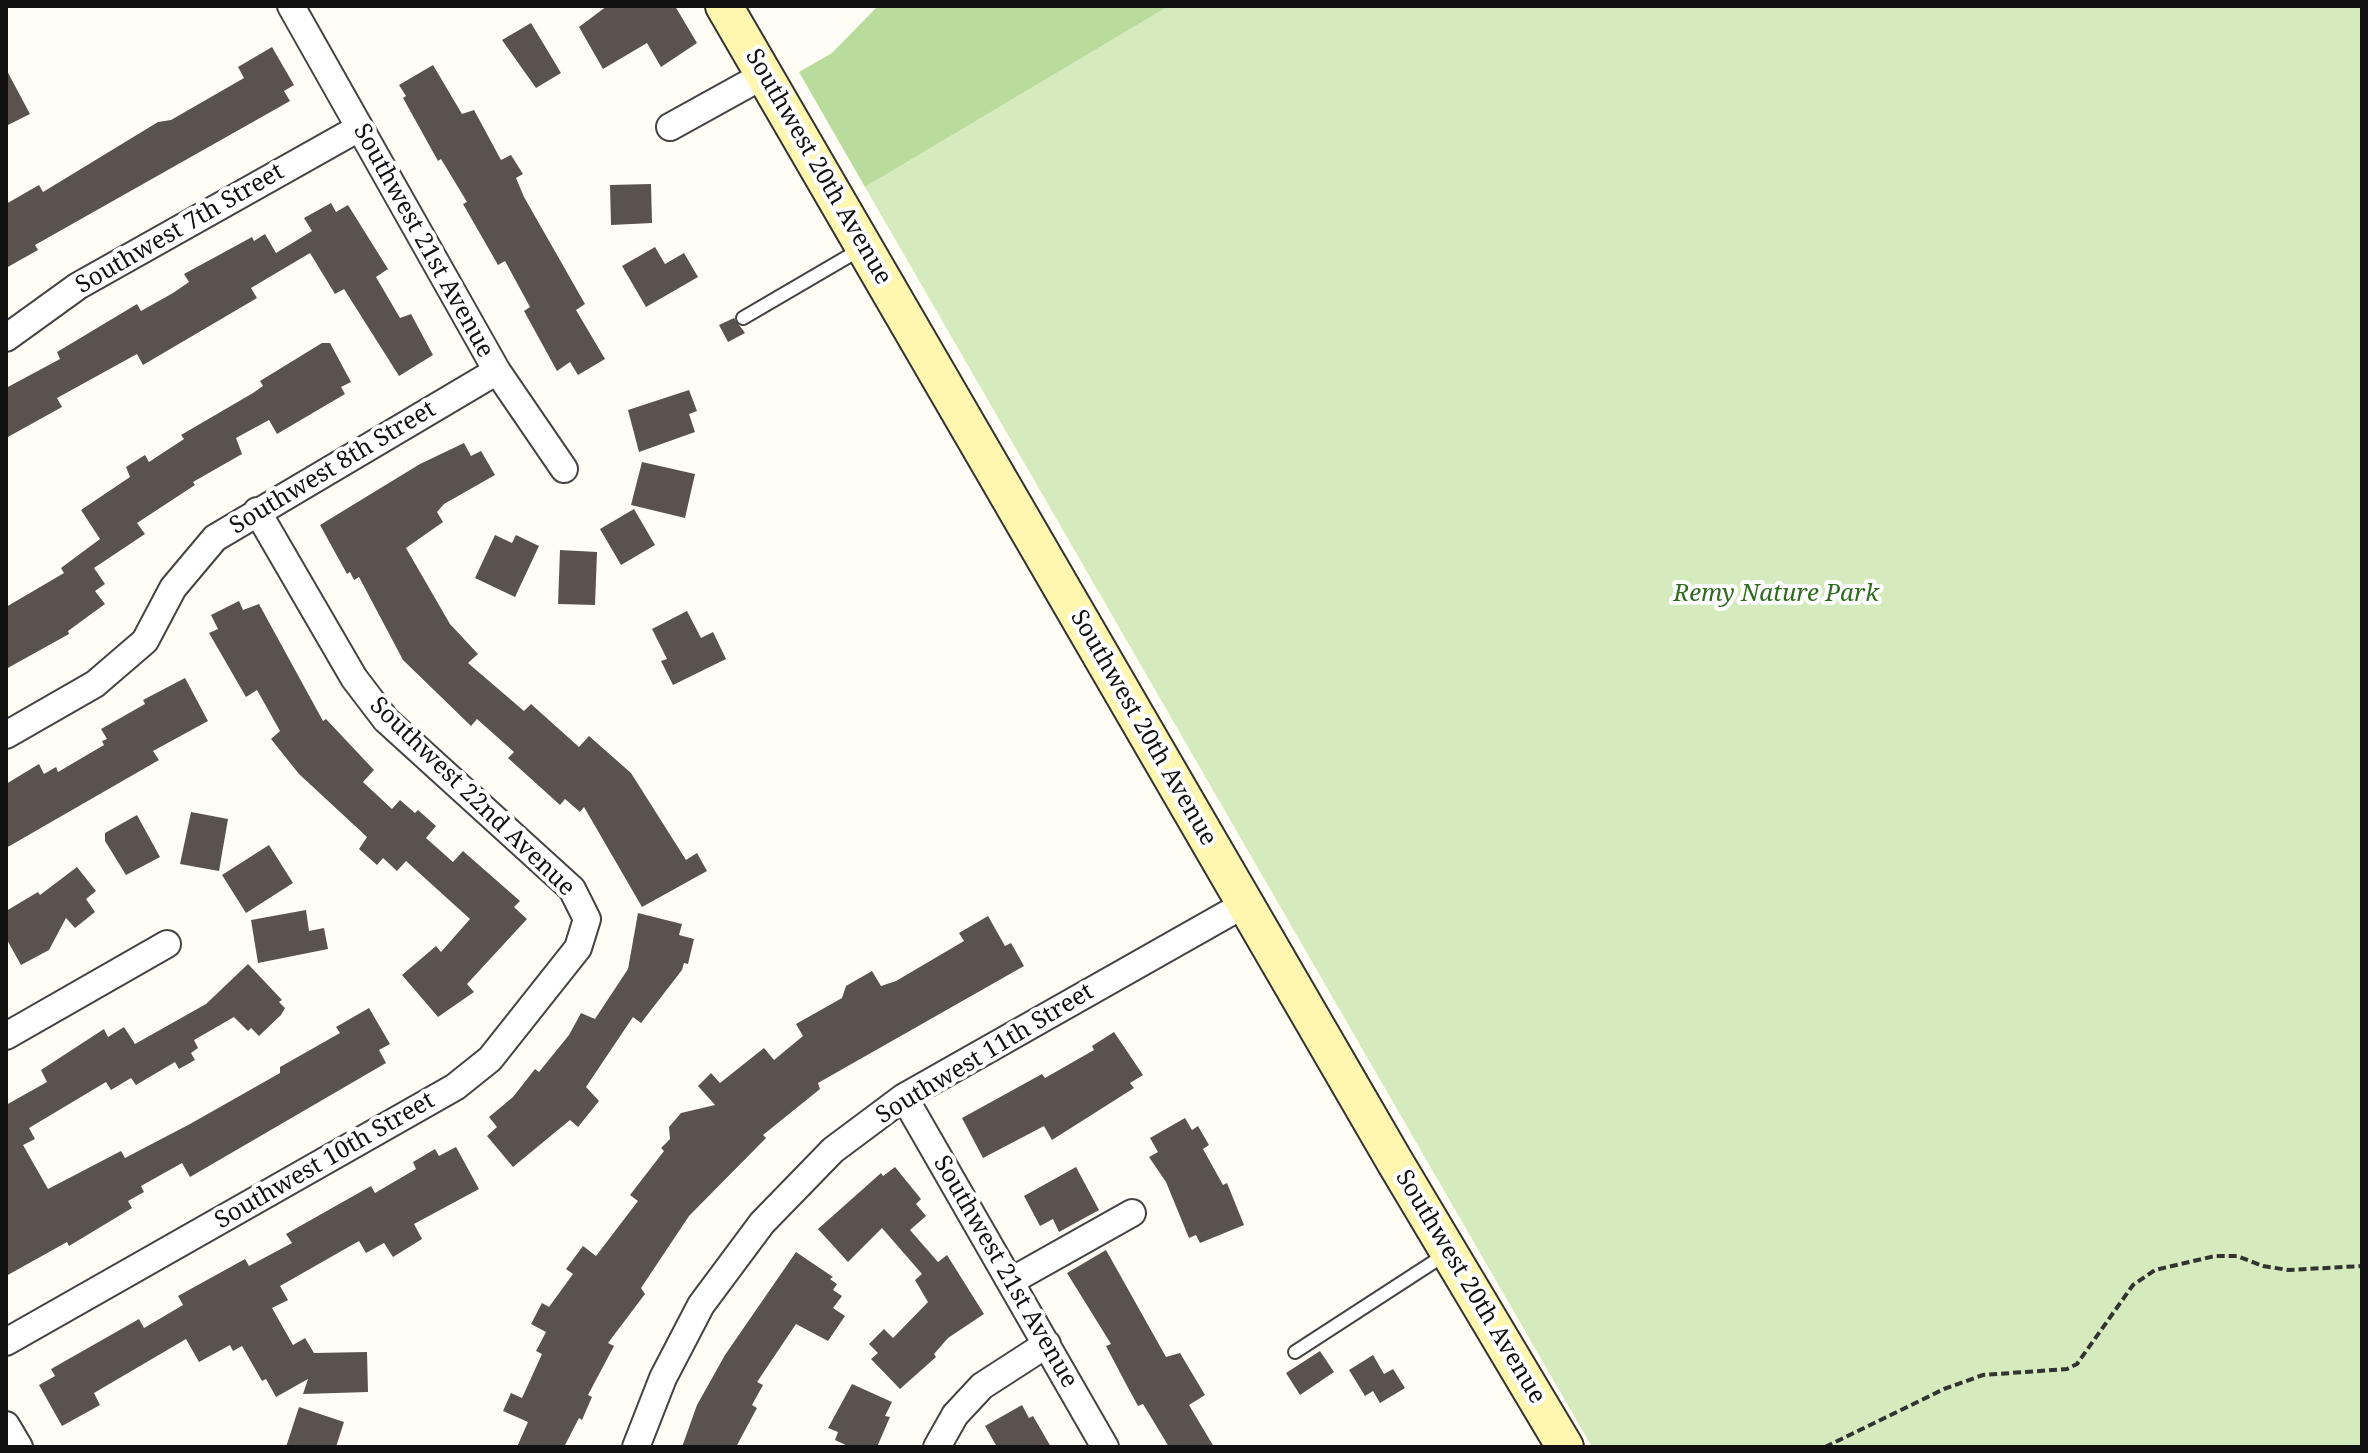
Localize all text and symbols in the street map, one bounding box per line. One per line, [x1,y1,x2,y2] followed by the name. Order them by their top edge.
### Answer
[739,44,897,290] street label: Southwest 20th Avenue
[347,119,499,363] street label: Southwest 21st Avenue
[71,158,289,300] street label: Southwest 7th Street
[225,395,441,541] street label: Southwest 8th Street
[1673,580,1879,608] park label: Remy Nature Park
[1064,605,1222,851] street label: Southwest 20th Avenue
[363,691,581,903] street label: Southwest 22nd Avenue
[871,978,1099,1130] street label: Southwest 11th Street
[210,1086,440,1236] street label: Southwest 10th Street
[927,1151,1083,1393] street label: Southwest 21st Avenue
[1389,1165,1551,1409] street label: Southwest 20th Avenue

